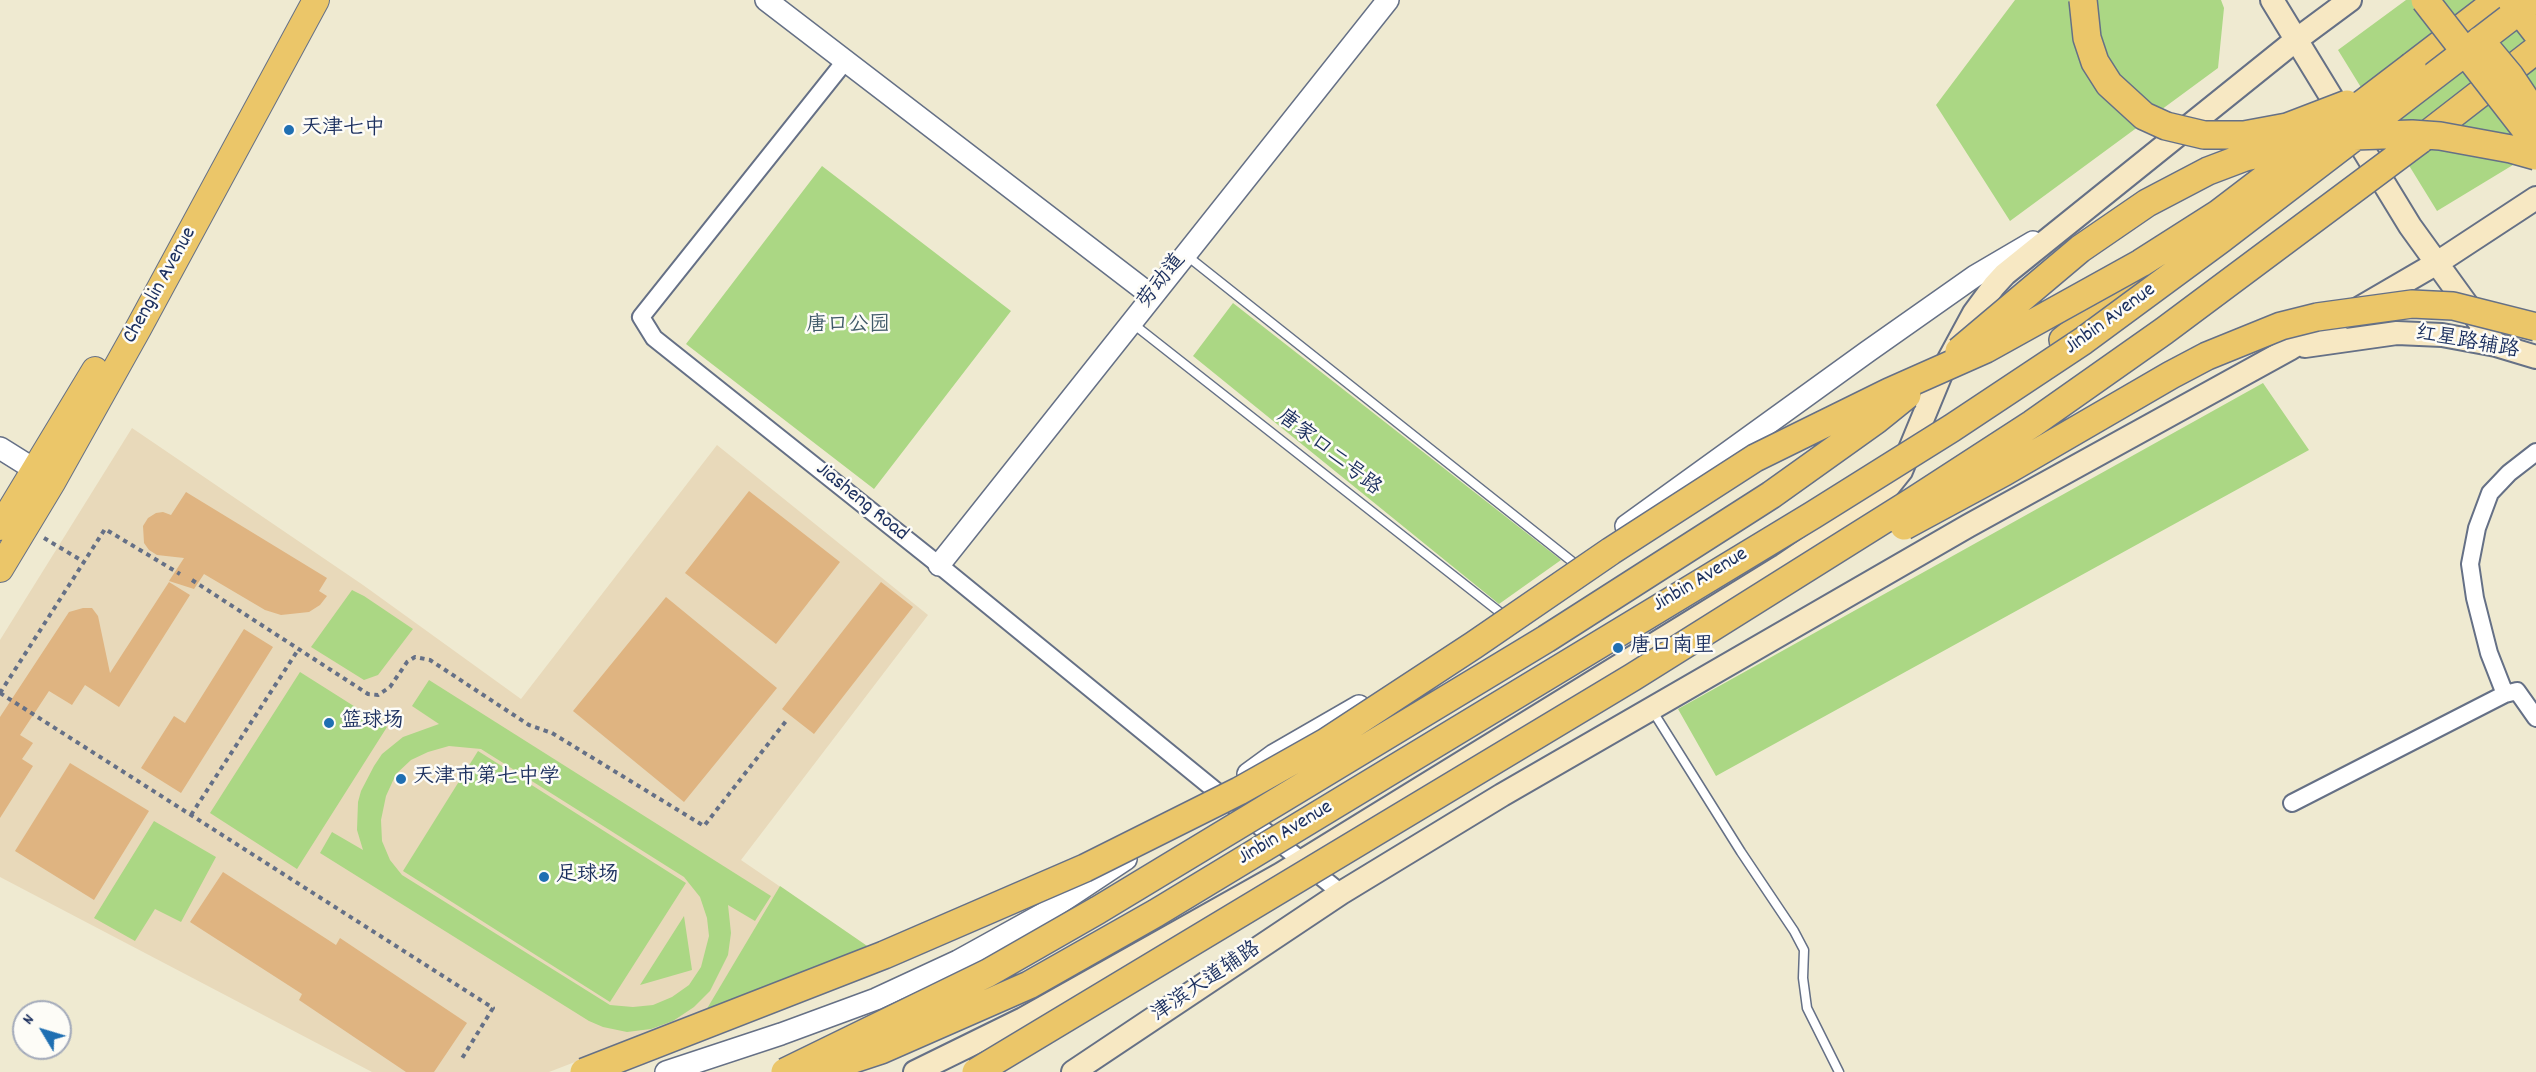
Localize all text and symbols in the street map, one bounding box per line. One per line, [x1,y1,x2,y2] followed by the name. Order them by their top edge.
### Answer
[301,117,385,143] place label: 天津七中
[282,123,296,137] marker: 天津七中
[119,224,203,348] street label: Chenglin Avenue
[1134,249,1192,315] street label: 劳动道
[2061,279,2161,361] street label: Jinbin Avenue
[806,314,890,340] park label: 唐口公园
[2413,322,2521,366] street label: 红星路辅路
[1271,405,1385,503] street label: 唐家口二号路
[810,458,912,548] street label: Jiasheng Road
[1649,543,1753,619] street label: Jinbin Avenue
[1630,635,1714,661] place label: 唐口南里
[1611,641,1625,655] marker: 唐口南里
[341,710,404,736] place label: 篮球场
[322,716,336,730] marker: 篮球场
[413,766,560,792] place label: 天津市第七中学
[394,772,408,786] marker: 天津市第七中学
[1234,796,1338,872] street label: Jinbin Avenue
[556,864,619,890] place label: 足球场
[537,870,551,884] marker: 足球场
[1148,937,1266,1029] street label: 津滨大道辅路
[12,1000,72,1060] north arrow
[18,1010,40,1030] text: N

